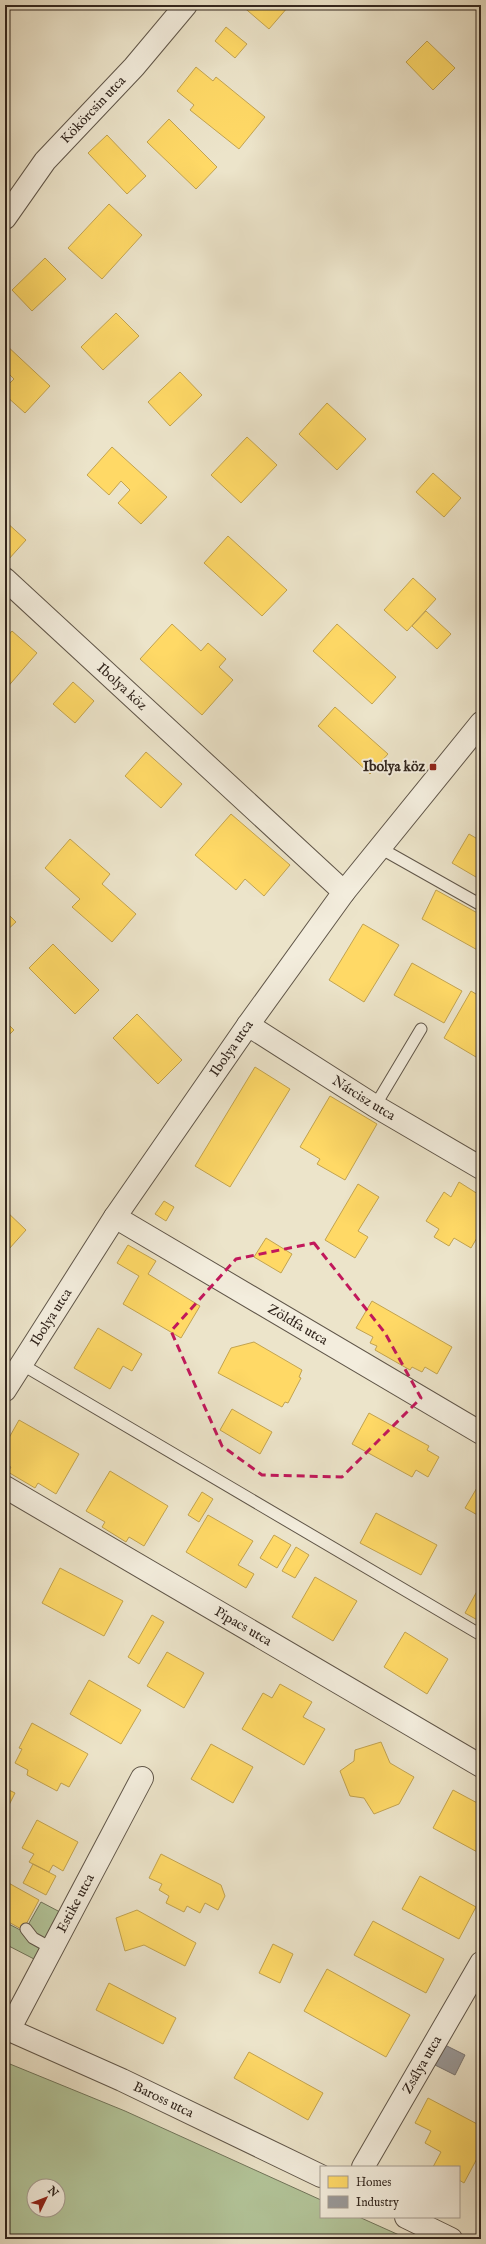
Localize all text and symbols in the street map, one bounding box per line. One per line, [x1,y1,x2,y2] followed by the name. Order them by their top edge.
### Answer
[57,71,130,148] street label: Kökörcsin utca
[93,659,151,715] street label: Ibolya köz
[363,758,426,776] place label: Ibolya köz
[428,762,438,772] marker: Ibolya köz
[206,1016,258,1080] street label: Ibolya utca
[329,1072,399,1125] street label: Nárcisz utca
[26,1284,77,1350] street label: Ibolya utca
[264,1300,332,1350] street label: Zöldfa utca
[211,1603,276,1651] street label: Pipacs utca
[53,1870,99,1936] street label: Estike utca
[398,2032,446,2097] street label: Zsálya utca
[130,2078,197,2123] street label: Baross utca
[320,2166,460,2218] legend
[356,2175,392,2190] text: Homes
[26,2178,66,2218] north arrow
[44,2183,61,2200] text: N
[356,2195,399,2210] text: Industry

